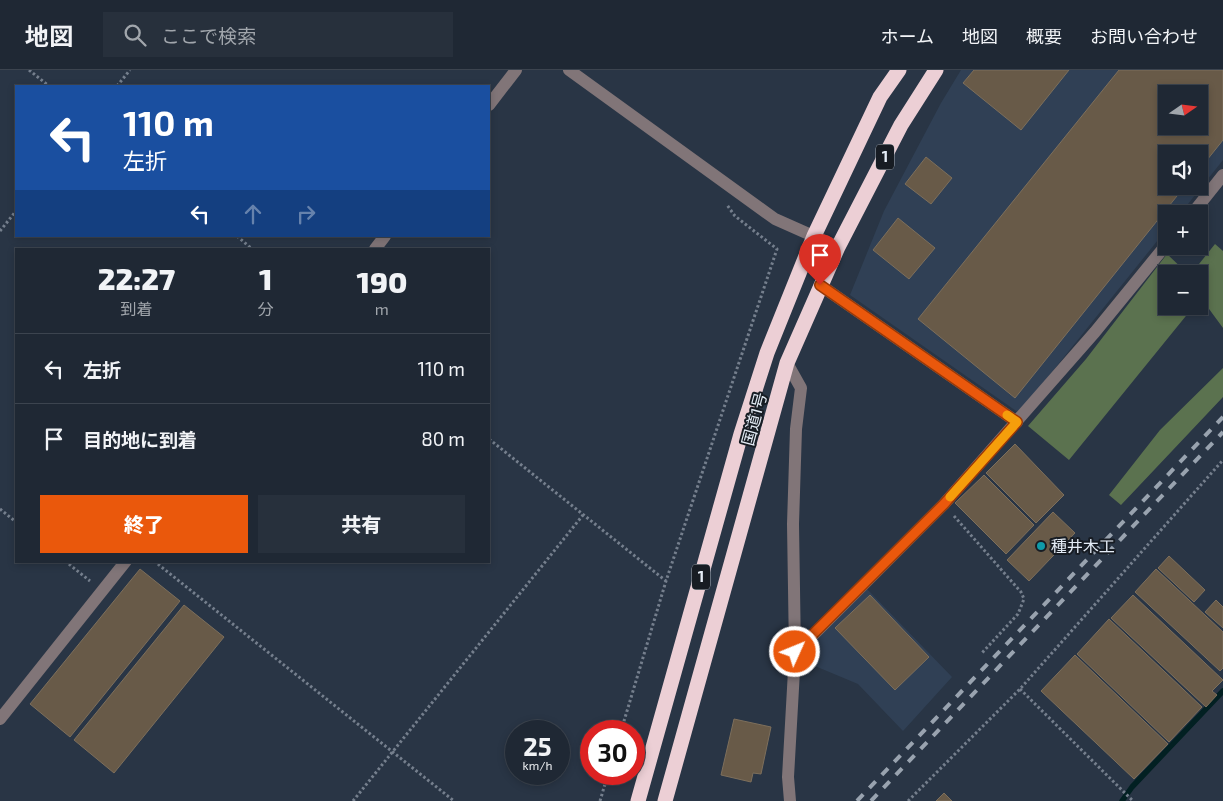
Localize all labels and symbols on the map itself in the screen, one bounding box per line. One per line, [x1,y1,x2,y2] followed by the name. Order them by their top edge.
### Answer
[1158,85,1208,135] north arrow
[876,144,894,170] road number: 1
[799,234,841,285] pin
[737,390,770,448] street label: 国道1号
[1051,536,1115,555] place label: 種井木工
[1035,540,1047,552] marker: 種井木工
[692,564,710,590] road number: 1
[768,625,820,677] position arrow
[580,720,645,785] speed limit sign: 30

